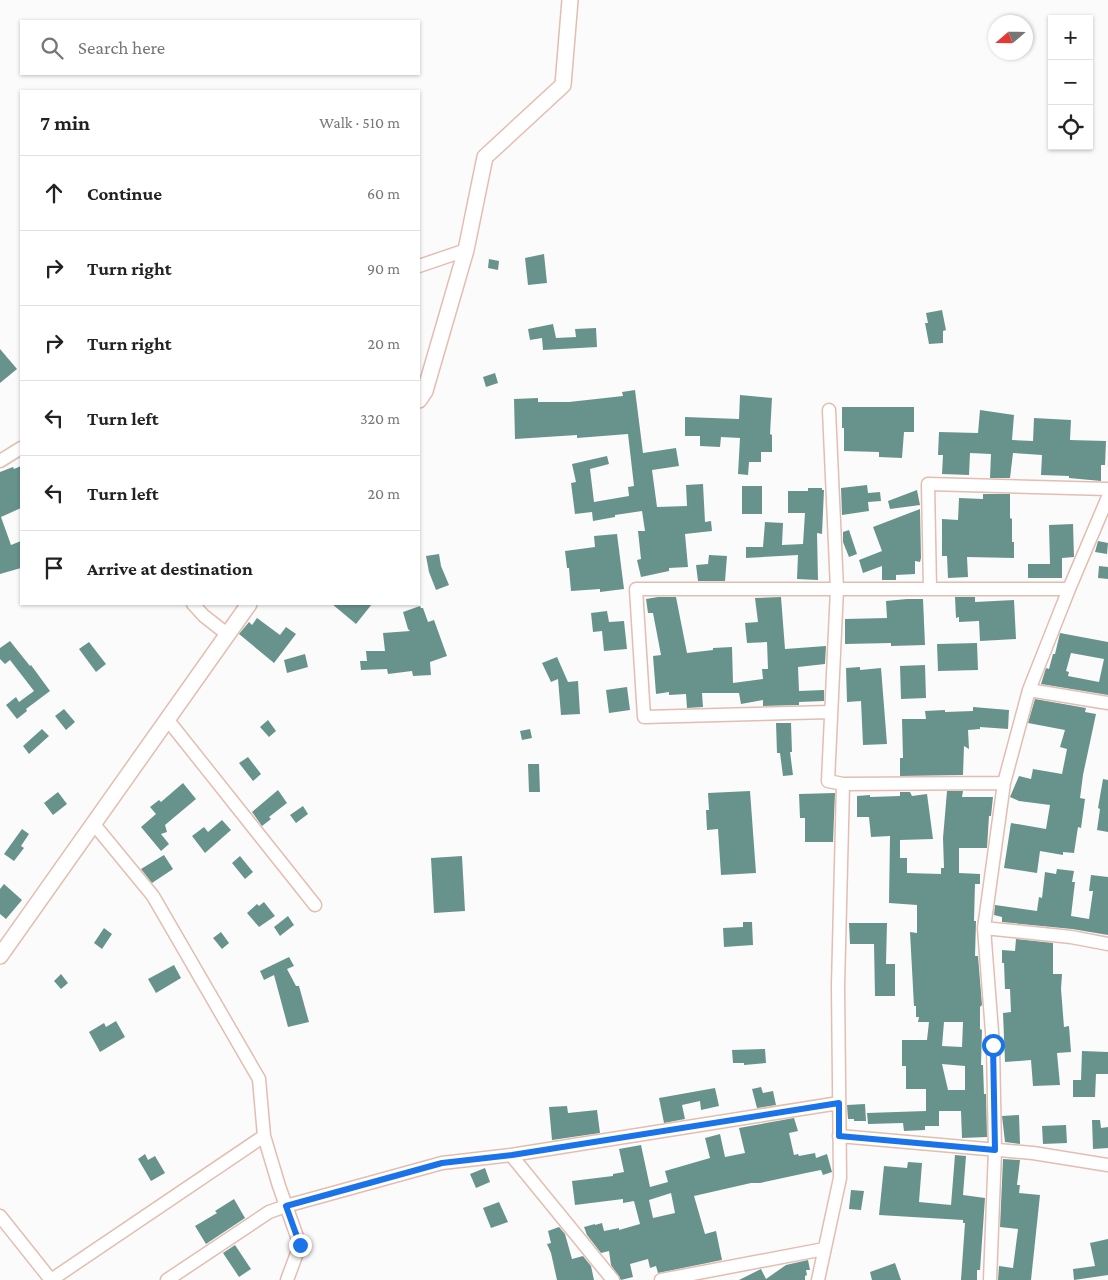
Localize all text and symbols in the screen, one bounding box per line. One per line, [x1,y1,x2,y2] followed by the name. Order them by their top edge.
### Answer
[988,15,1033,60] north arrow
[1048,15,1093,150] map controls
[1048,15,1093,60] button: +
[20,20,420,75] search box
[38,34,66,62] icon: search
[78,37,165,58] text: Search here
[1048,60,1093,105] button: −
[1048,105,1093,150] button: locate
[40,111,90,135] text: 7 min
[319,114,400,131] text: Walk · 510 m
[40,179,68,207] icon: ahead
[87,183,162,204] text: Continue
[367,185,400,202] text: 60 m
[40,254,68,282] icon: right
[87,258,172,279] text: Turn right
[367,260,400,277] text: 90 m
[40,329,68,357] icon: right
[87,333,172,354] text: Turn right
[367,335,400,352] text: 20 m
[40,404,68,432] icon: left
[87,408,159,429] text: Turn left
[360,410,400,427] text: 320 m
[40,479,68,507] icon: left
[87,483,159,504] text: Turn left
[367,485,400,502] text: 20 m
[40,554,68,582] icon: arrive
[87,558,253,579] text: Arrive at destination
[982,1034,1005,1057] route start
[289,1234,312,1257] route end

